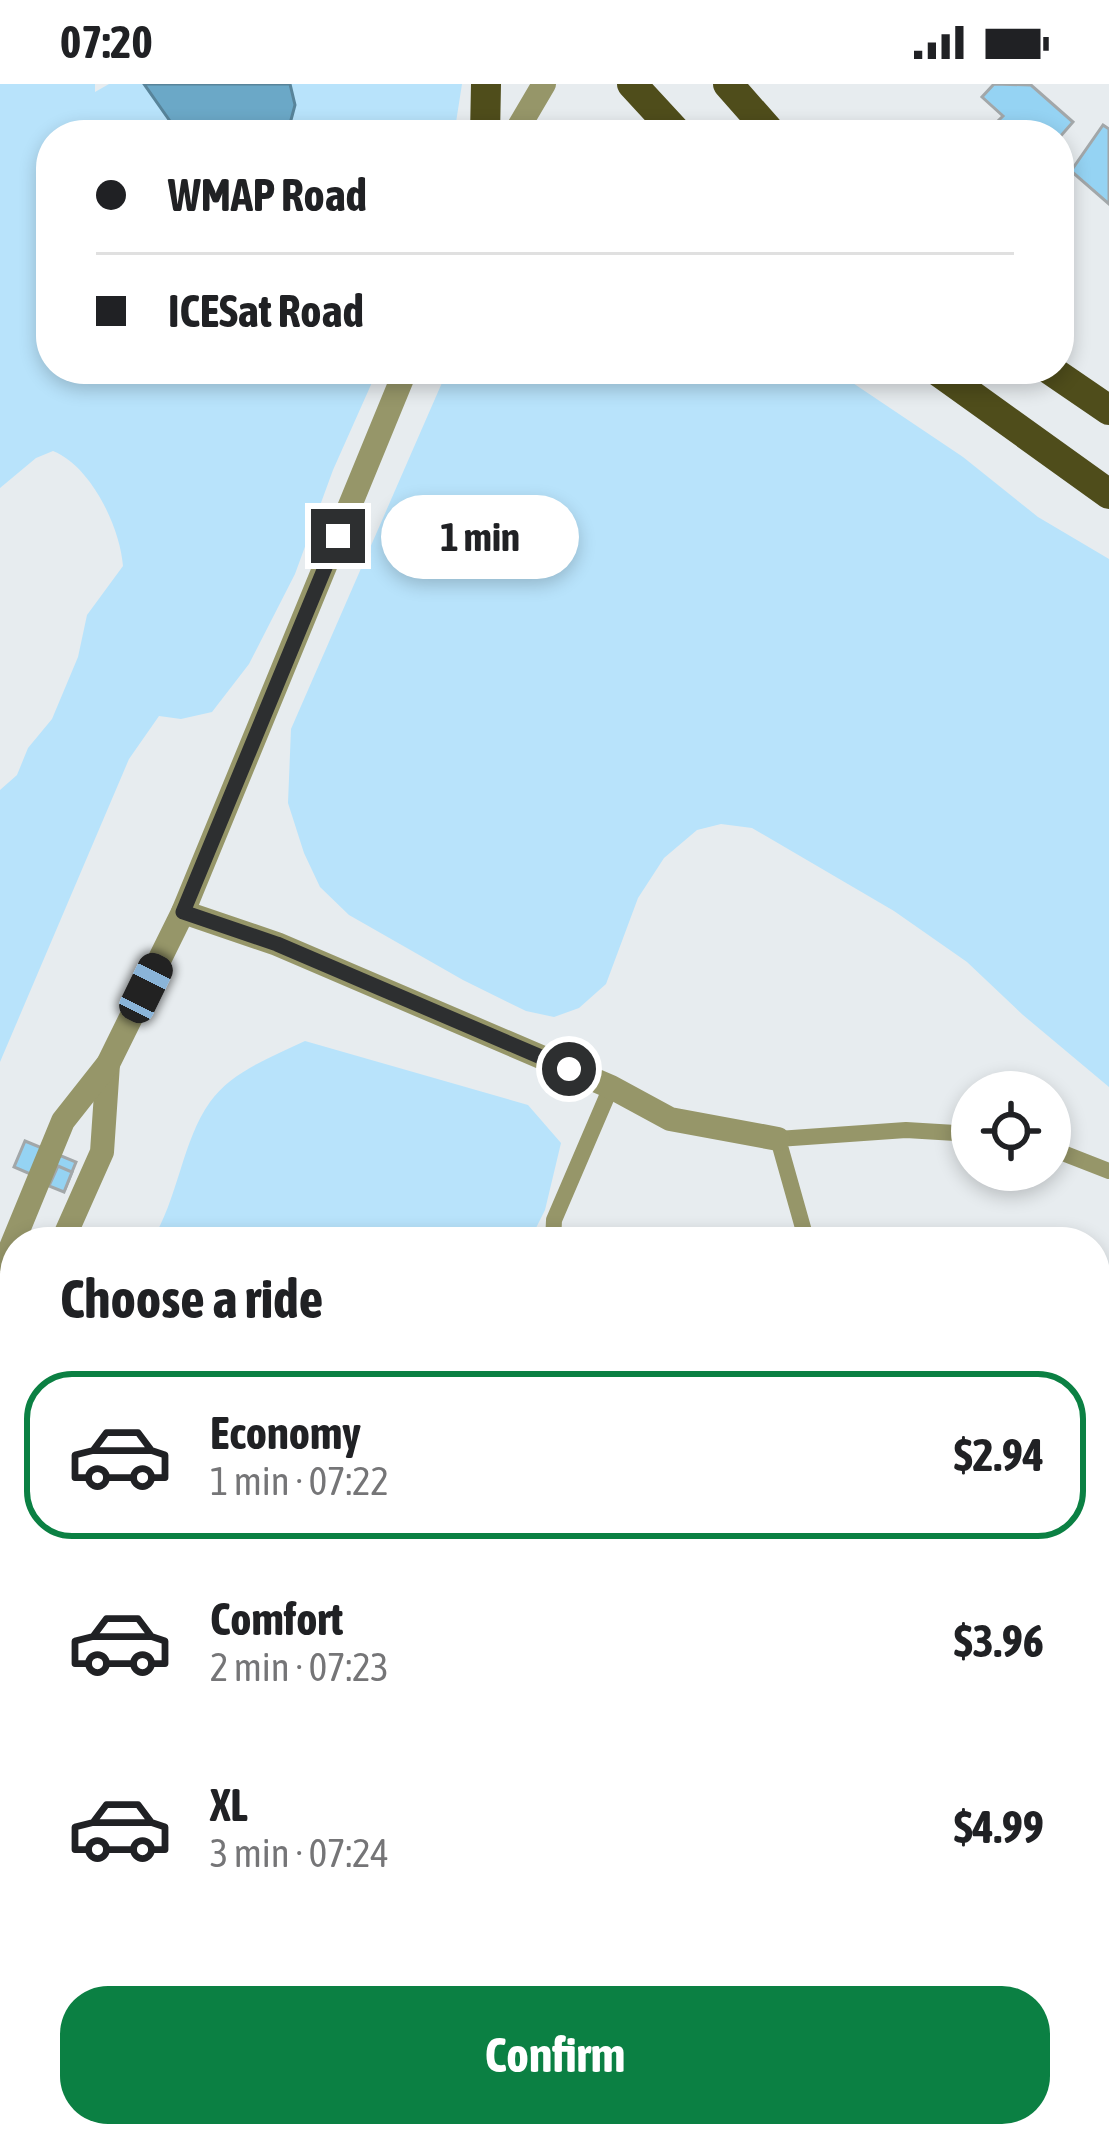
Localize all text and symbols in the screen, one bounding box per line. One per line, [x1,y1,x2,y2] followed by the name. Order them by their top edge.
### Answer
[60,16,153,68] text: 07:20
[168,169,367,221] text: WMAP Road
[168,285,364,337] text: ICESat Road
[380,494,578,578] callout: 1 min
[311,509,365,563] route end
[440,515,520,559] text: 1 min
[114,948,178,1028] car
[542,1042,596,1096] route start
[951,1071,1071,1191] map controls
[951,1071,1071,1191] button: locate
[60,1268,323,1329] text: Choose a ride
[66,1401,174,1509] icon: car
[210,1407,361,1459] text: Economy
[954,1429,1044,1481] text: $2.94
[210,1459,389,1503] text: 1 min · 07:22
[66,1587,174,1695] icon: car
[210,1593,343,1645] text: Comfort
[954,1615,1044,1667] text: $3.96
[210,1645,389,1689] text: 2 min · 07:23
[66,1773,174,1881] icon: car
[210,1779,248,1831] text: XL
[954,1801,1044,1853] text: $4.99
[210,1831,389,1875] text: 3 min · 07:24
[60,1986,1050,2124] button: Confirm

